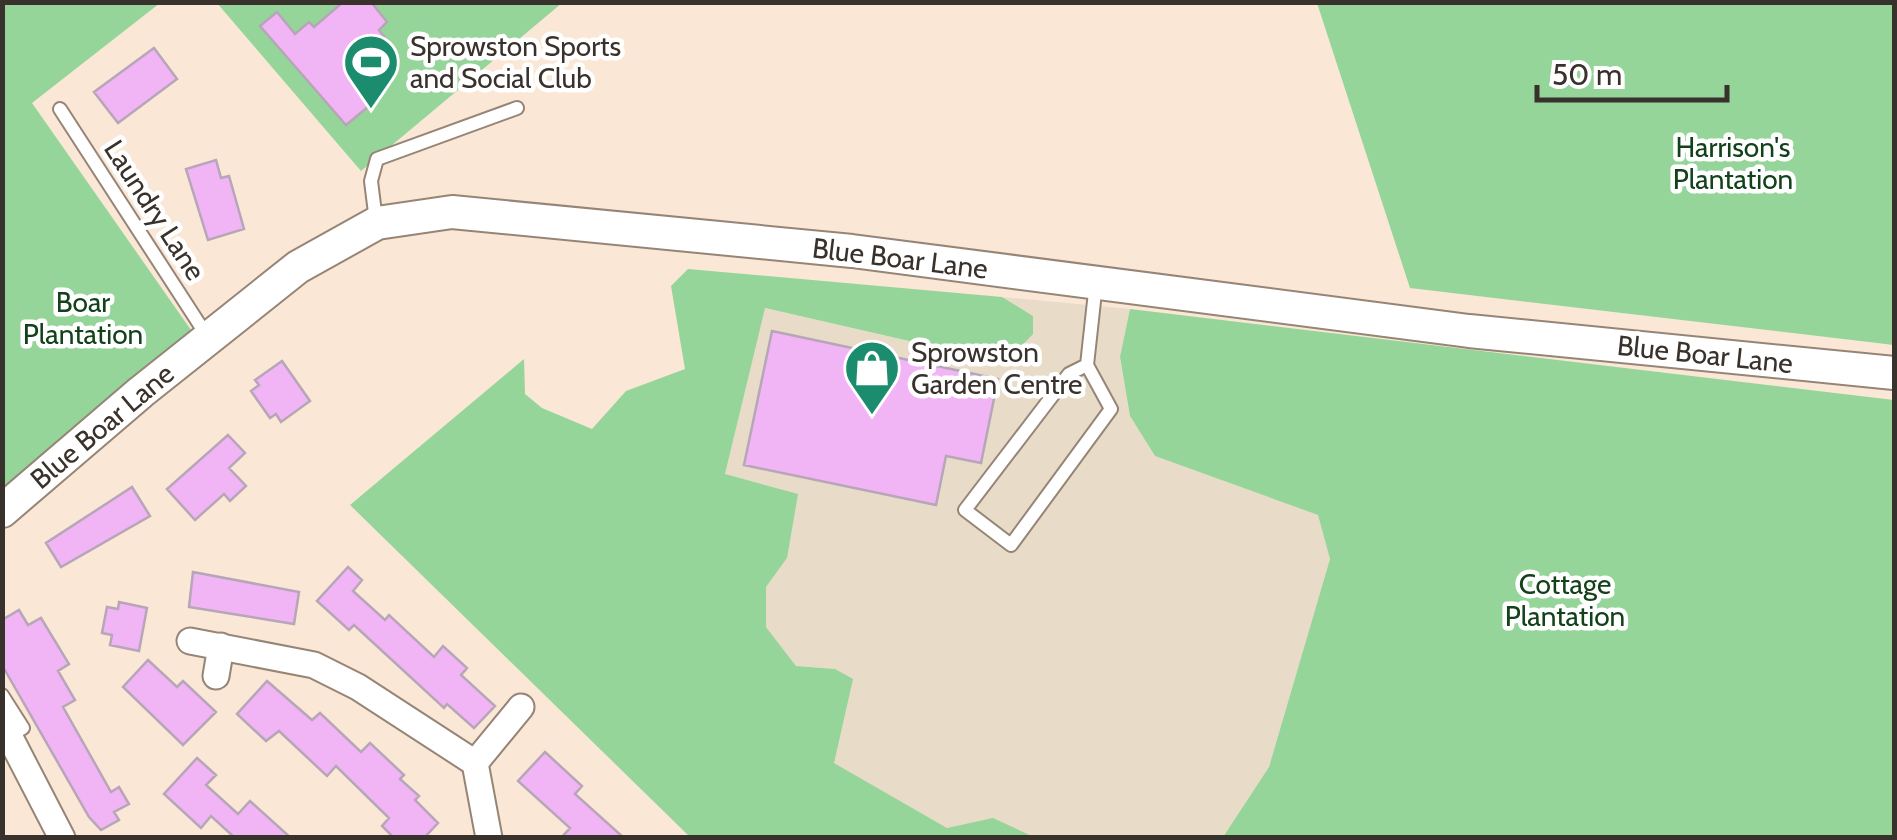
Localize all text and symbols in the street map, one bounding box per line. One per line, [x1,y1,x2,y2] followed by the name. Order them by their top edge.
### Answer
[410,29,621,95] place label: Sprowston Sports and Social Club
[341,32,401,111] sports icon: Sprowston Sports and Social Club
[1537,40,1727,102] scale bar
[1552,56,1622,93] text: 50 m
[1673,130,1793,196] park label: Harrison's Plantation
[97,134,213,286] street label: Laundry Lane
[810,230,990,286] street label: Blue Boar Lane
[23,285,143,351] park label: Boar Plantation
[1615,328,1795,380] street label: Blue Boar Lane
[911,335,1082,401] place label: Sprowston Garden Centre
[842,338,902,417] shop icon: Sprowston Garden Centre
[23,356,181,496] street label: Blue Boar Lane
[1505,567,1625,633] park label: Cottage Plantation

